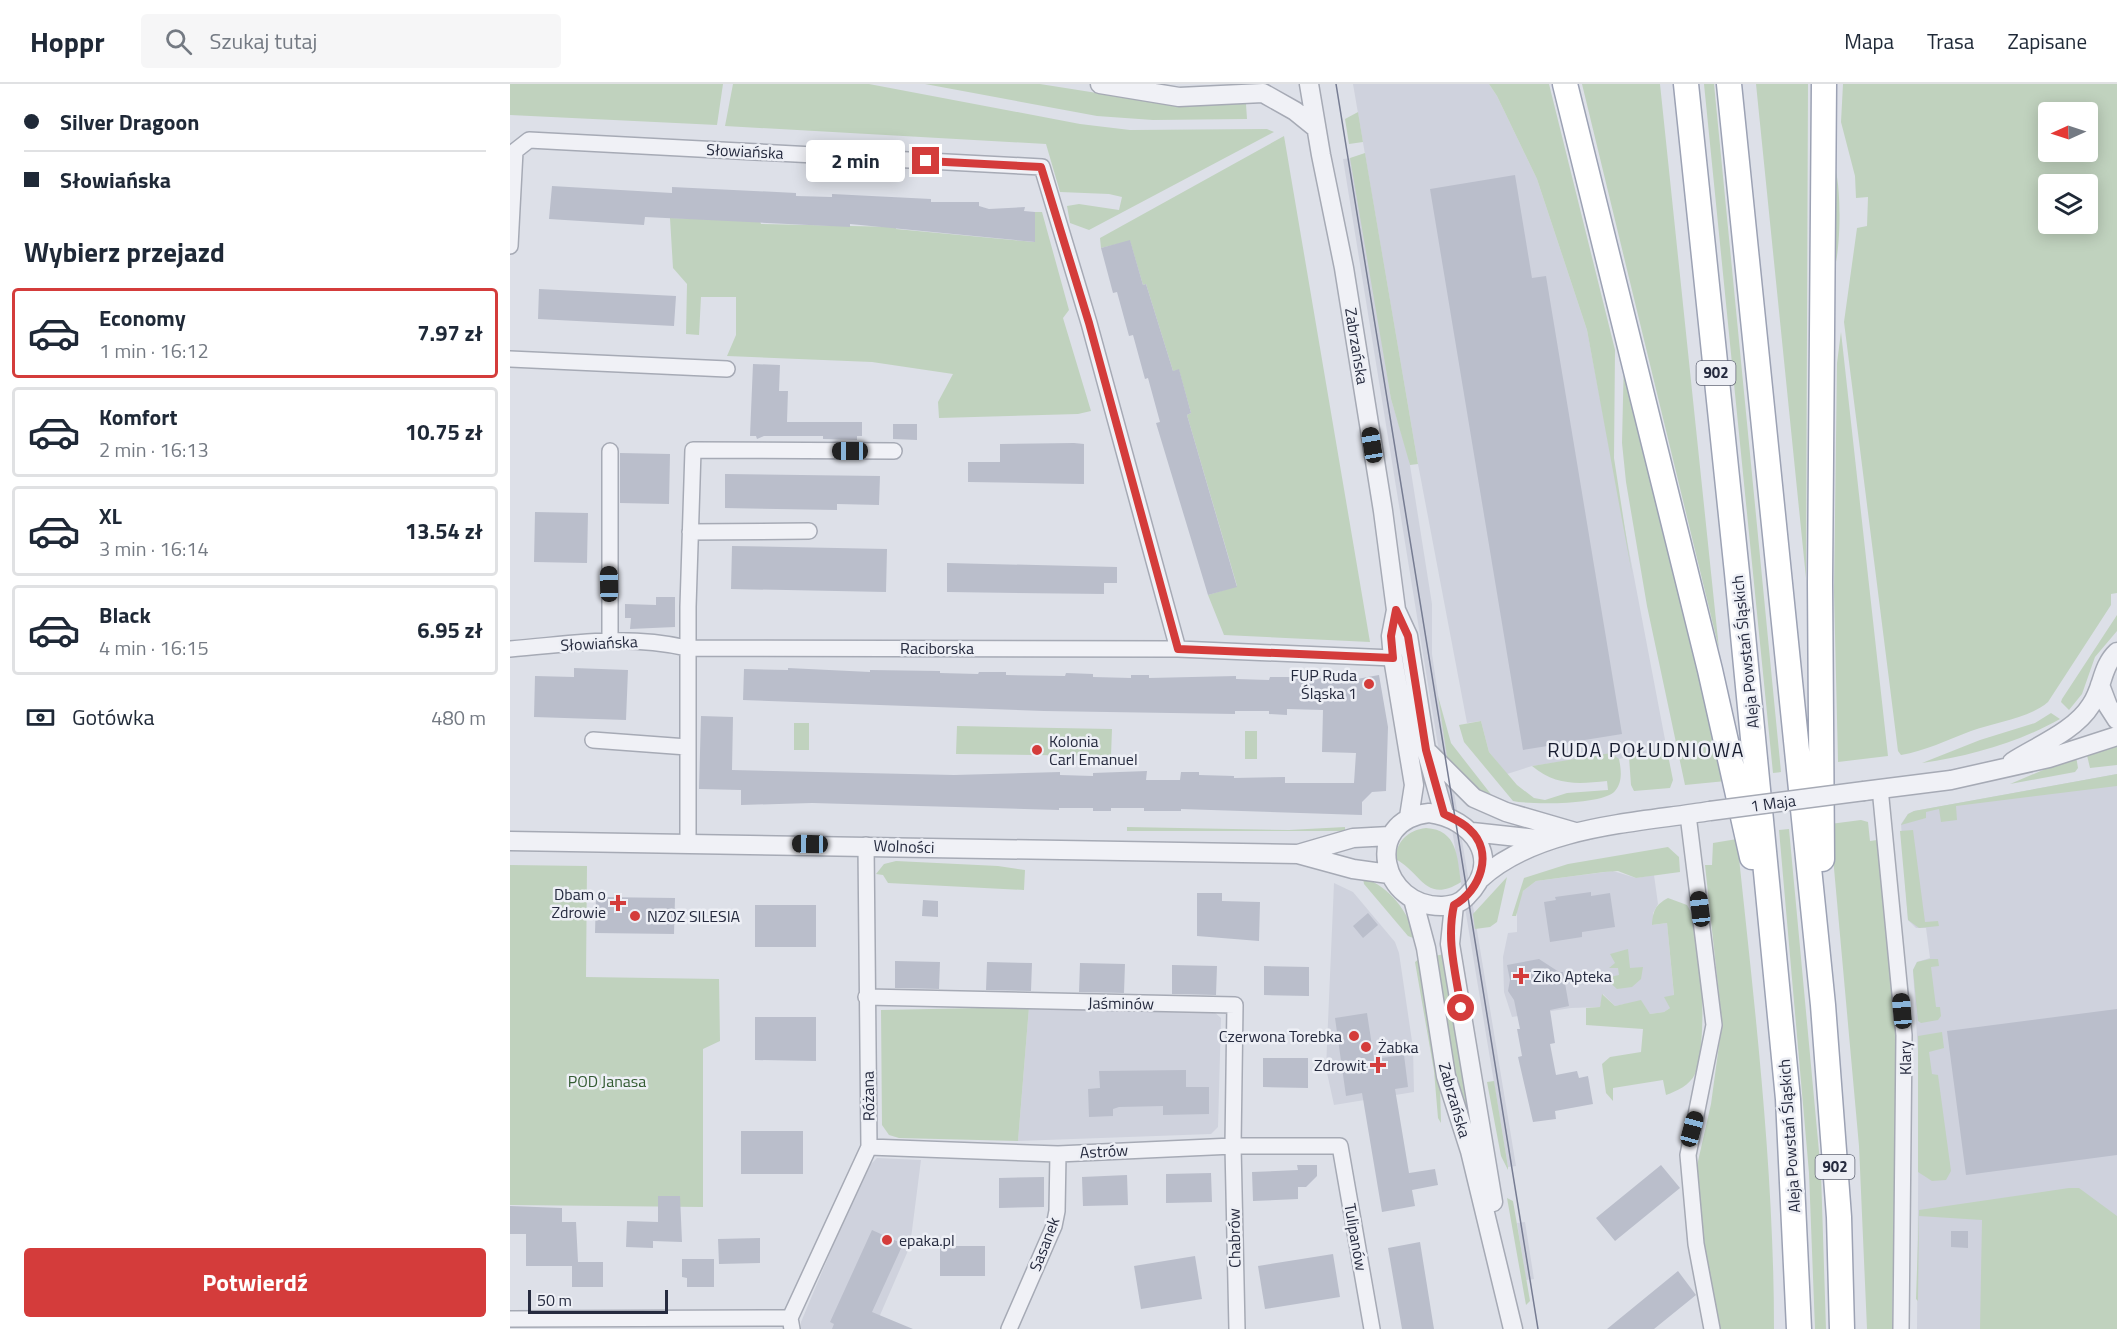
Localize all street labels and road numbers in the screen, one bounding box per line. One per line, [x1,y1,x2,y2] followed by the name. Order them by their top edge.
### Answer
[706,137,784,165] street label: Słowiańska
[1339,306,1375,386] street label: Zabrzańska
[1696,361,1736,385] road number: 902
[1725,574,1765,730] street label: Aleja Powstań Śląskich
[560,629,638,657] street label: Słowiańska
[900,636,974,660] street label: Raciborska
[1749,788,1797,818] street label: 1 Maja
[873,833,935,859] street label: Wolności
[1088,990,1154,1016] street label: Jaśminów
[1893,1040,1917,1075] street label: Klary
[1772,1058,1806,1214] street label: Aleja Powstań Śląskich
[1433,1059,1477,1141] street label: Zabrzańska
[856,1071,880,1121] street label: Różana
[1079,1138,1129,1164] street label: Astrów
[1816,1155,1854,1179] road number: 902
[1338,1201,1374,1273] street label: Tulipanów
[1221,1208,1247,1268] street label: Chabrów
[1023,1213,1065,1275] street label: Sasanek

